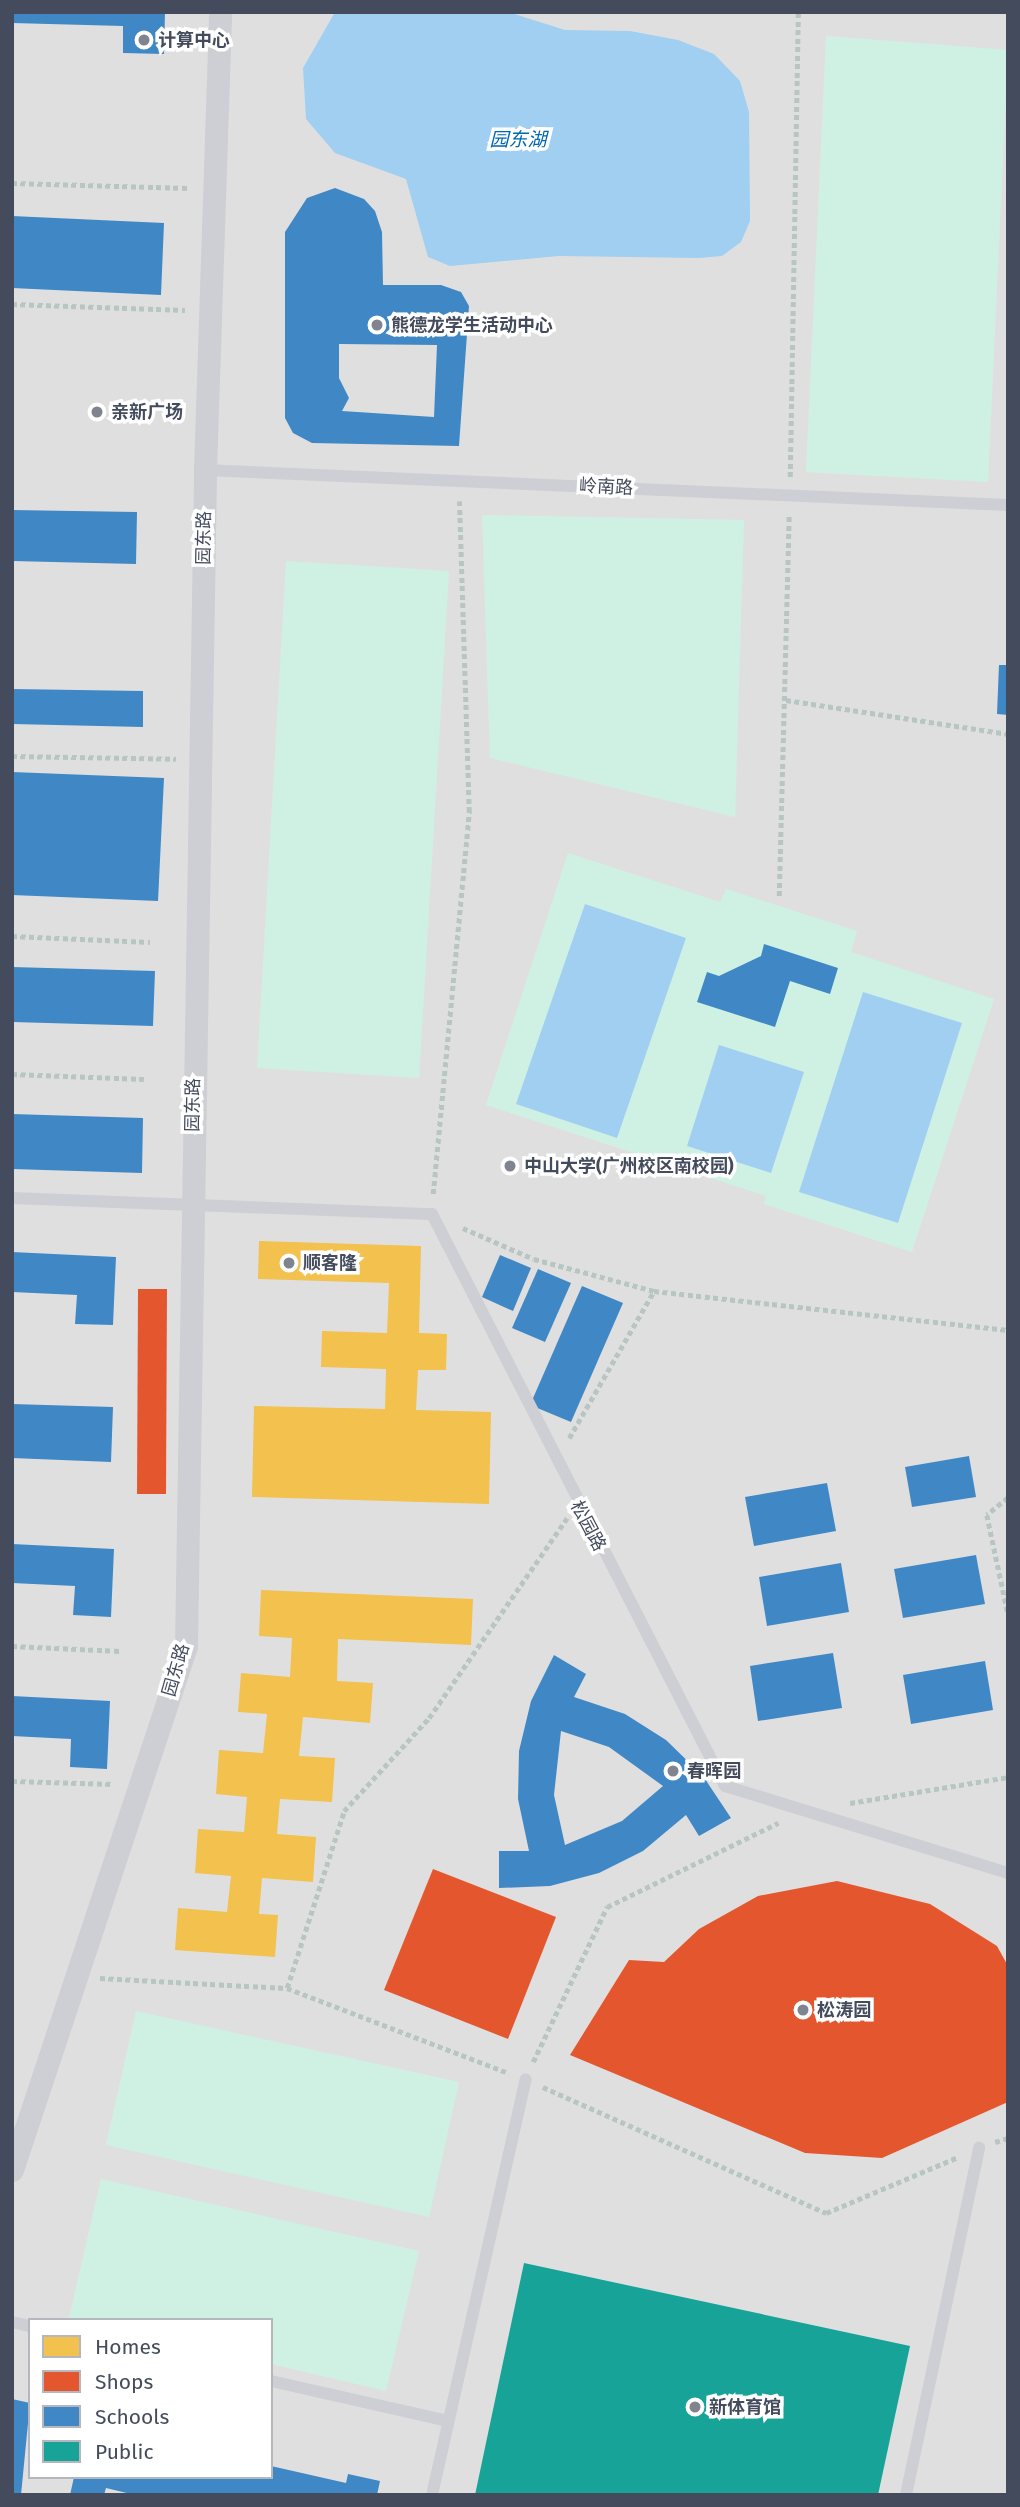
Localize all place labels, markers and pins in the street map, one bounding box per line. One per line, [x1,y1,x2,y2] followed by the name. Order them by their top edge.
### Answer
[158,29,230,51] place label: 计算中心
[136,32,152,48] marker: 计算中心
[391,314,553,336] place label: 熊德龙学生活动中心
[369,317,385,333] marker: 熊德龙学生活动中心
[111,401,183,423] place label: 亲新广场
[89,404,105,420] marker: 亲新广场
[524,1155,734,1177] place label: 中山大学(广州校区南校园)
[502,1158,518,1174] marker: 中山大学(广州校区南校园)
[303,1252,357,1274] place label: 顺客隆
[281,1255,297,1271] marker: 顺客隆
[687,1760,741,1782] place label: 春晖园
[665,1763,681,1779] marker: 春晖园
[817,1999,871,2021] place label: 松涛园
[795,2002,811,2018] marker: 松涛园
[709,2396,781,2418] place label: 新体育馆
[687,2399,703,2415] marker: 新体育馆

